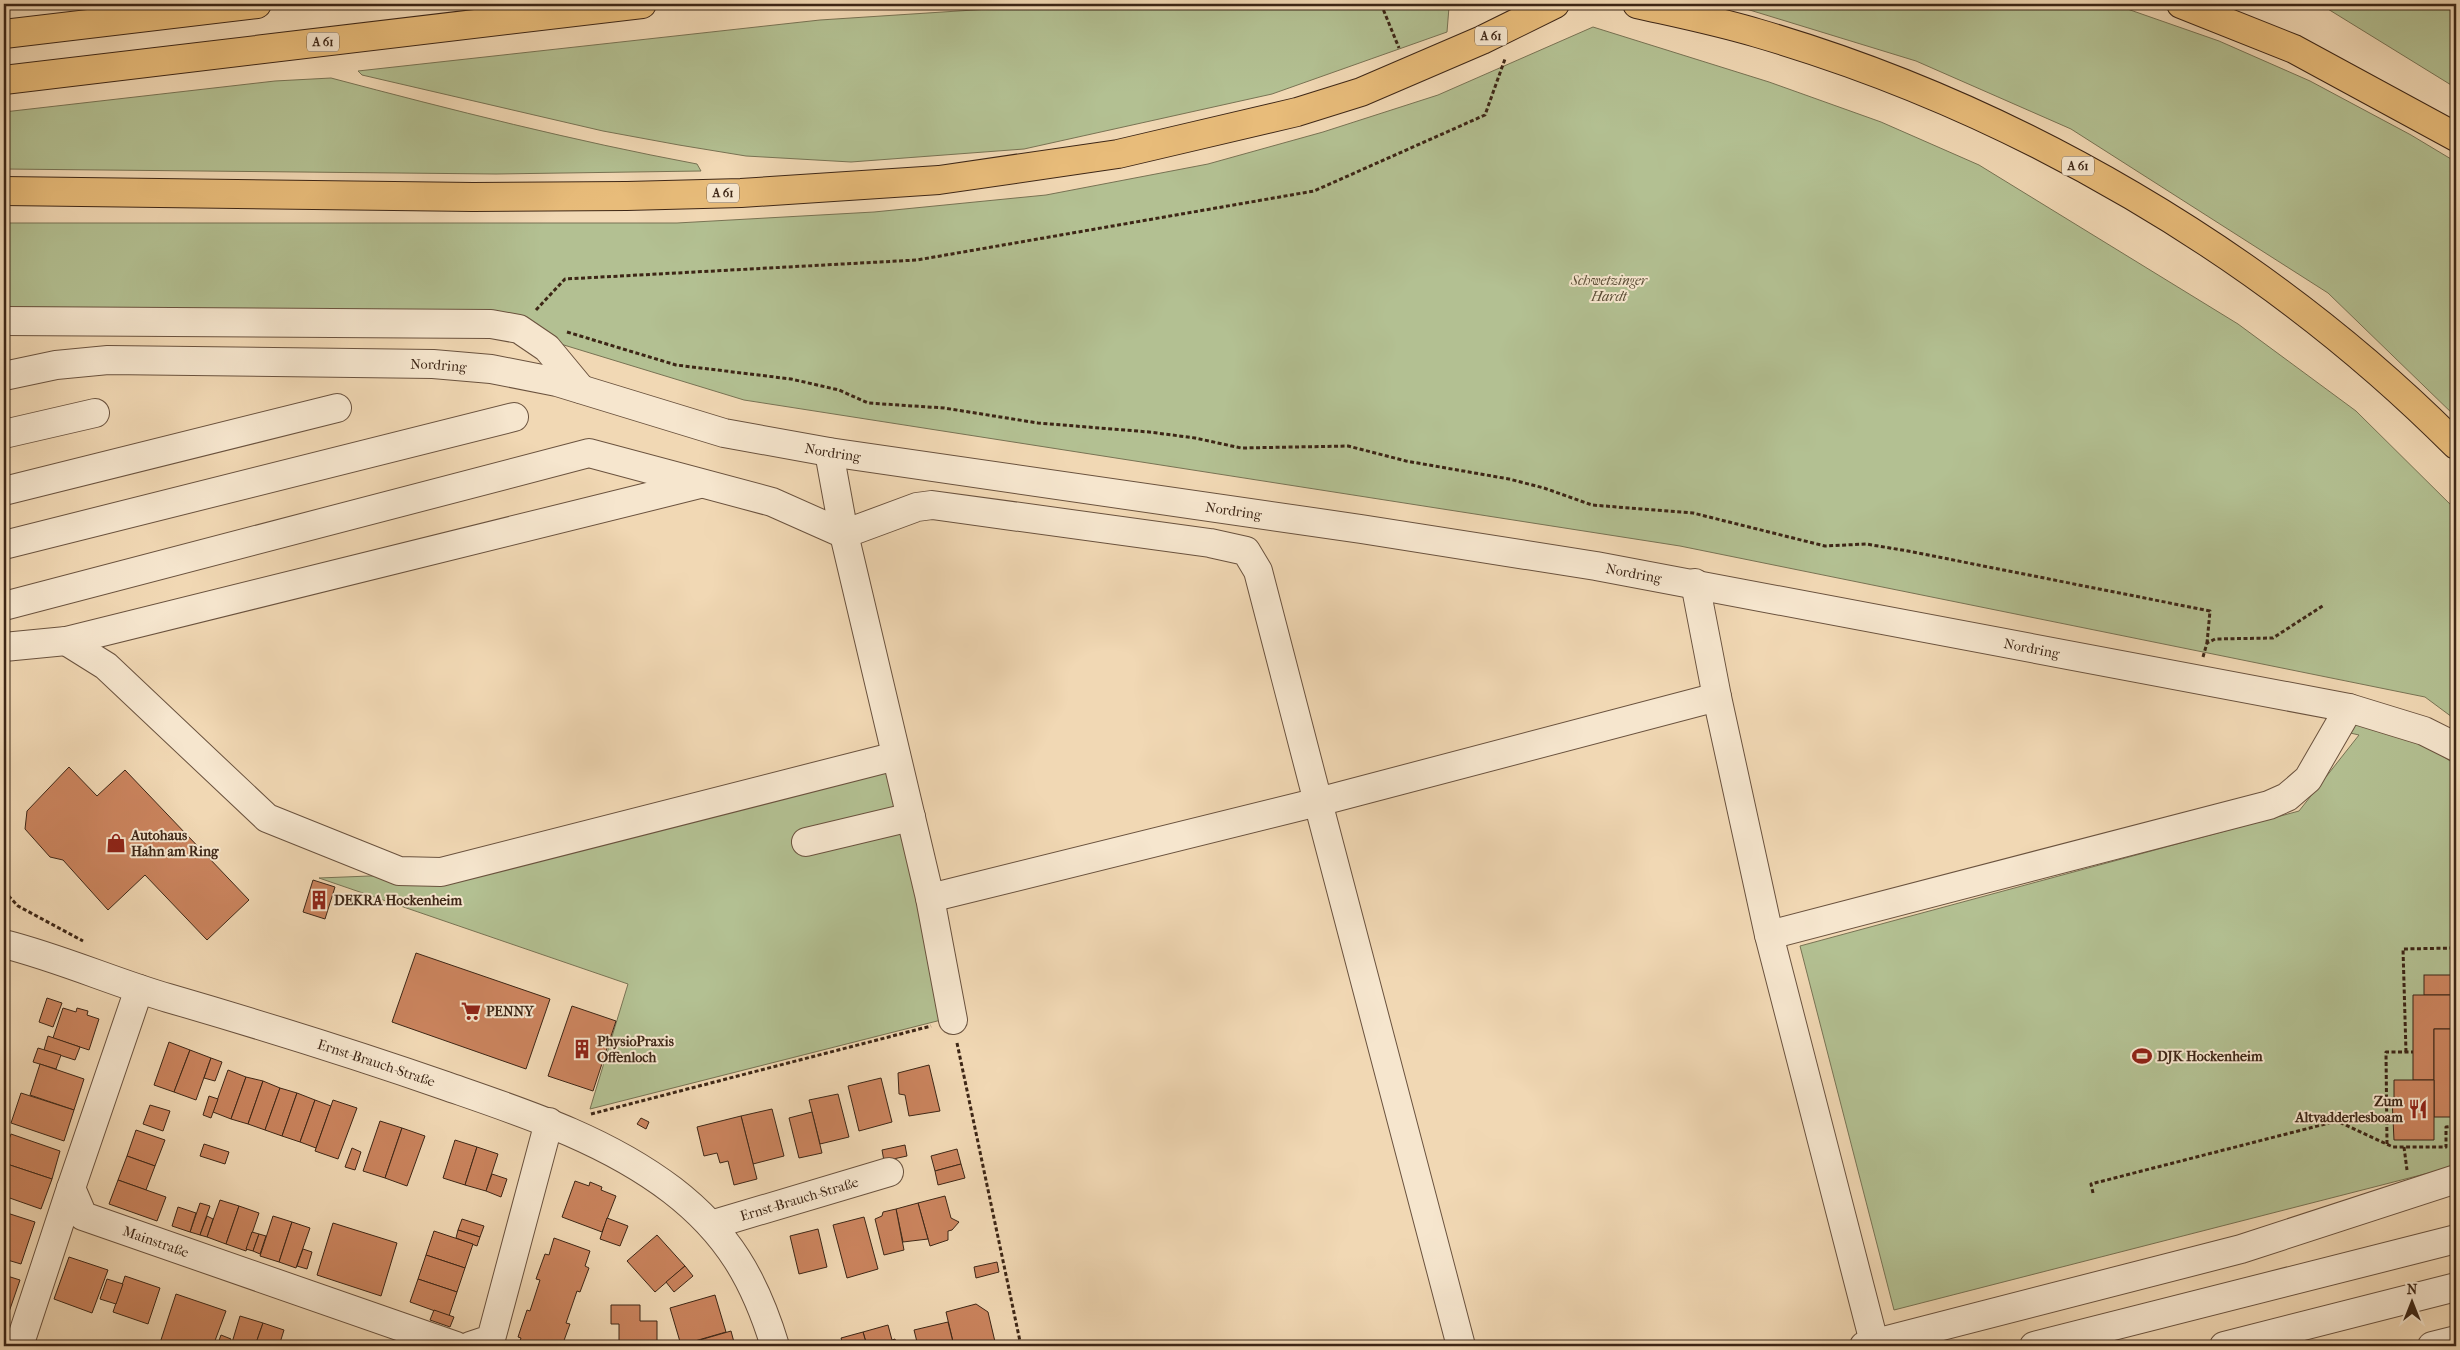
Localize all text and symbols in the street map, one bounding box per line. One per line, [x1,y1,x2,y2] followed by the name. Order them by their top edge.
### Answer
[1475,27,1507,46] road number: A 61
[307,32,339,52] road number: A 61
[2062,157,2094,176] road number: A 61
[707,184,739,202] road number: A 61
[1570,272,1649,305] park label: Schwetzinger Hardt
[410,356,468,376] street label: Nordring
[803,440,862,466] street label: Nordring
[1204,499,1263,524] street label: Nordring
[1604,560,1663,587] street label: Nordring
[2002,635,2061,662] street label: Nordring
[130,827,219,860] place label: Autohaus Hahn am Ring
[105,832,127,854] shop icon: Autohaus Hahn am Ring
[308,889,330,911] building icon: DEKRA Hockenheim
[334,892,462,909] place label: DEKRA Hockenheim
[460,1000,482,1022] supermarket icon: PENNY
[486,1003,535,1020] place label: PENNY
[597,1033,675,1066] place label: PhysioPraxis Offenloch
[315,1036,437,1091] street label: Ernst-Brauch-Straße
[571,1038,593,1060] building icon: PhysioPraxis Offenloch
[2131,1045,2153,1067] sports icon: DJK Hockenheim
[2157,1048,2263,1065] place label: DJK Hockenheim
[2294,1093,2403,1126] place label: Zum Altvadderlesboam
[2407,1098,2429,1120] restaurant icon: Zum Altvadderlesboam
[738,1174,861,1225] street label: Ernst-Brauch-Straße
[120,1223,191,1261] street label: Mainstraße
[2388,1278,2438,1328] north arrow
[2407,1281,2418,1298] text: N

